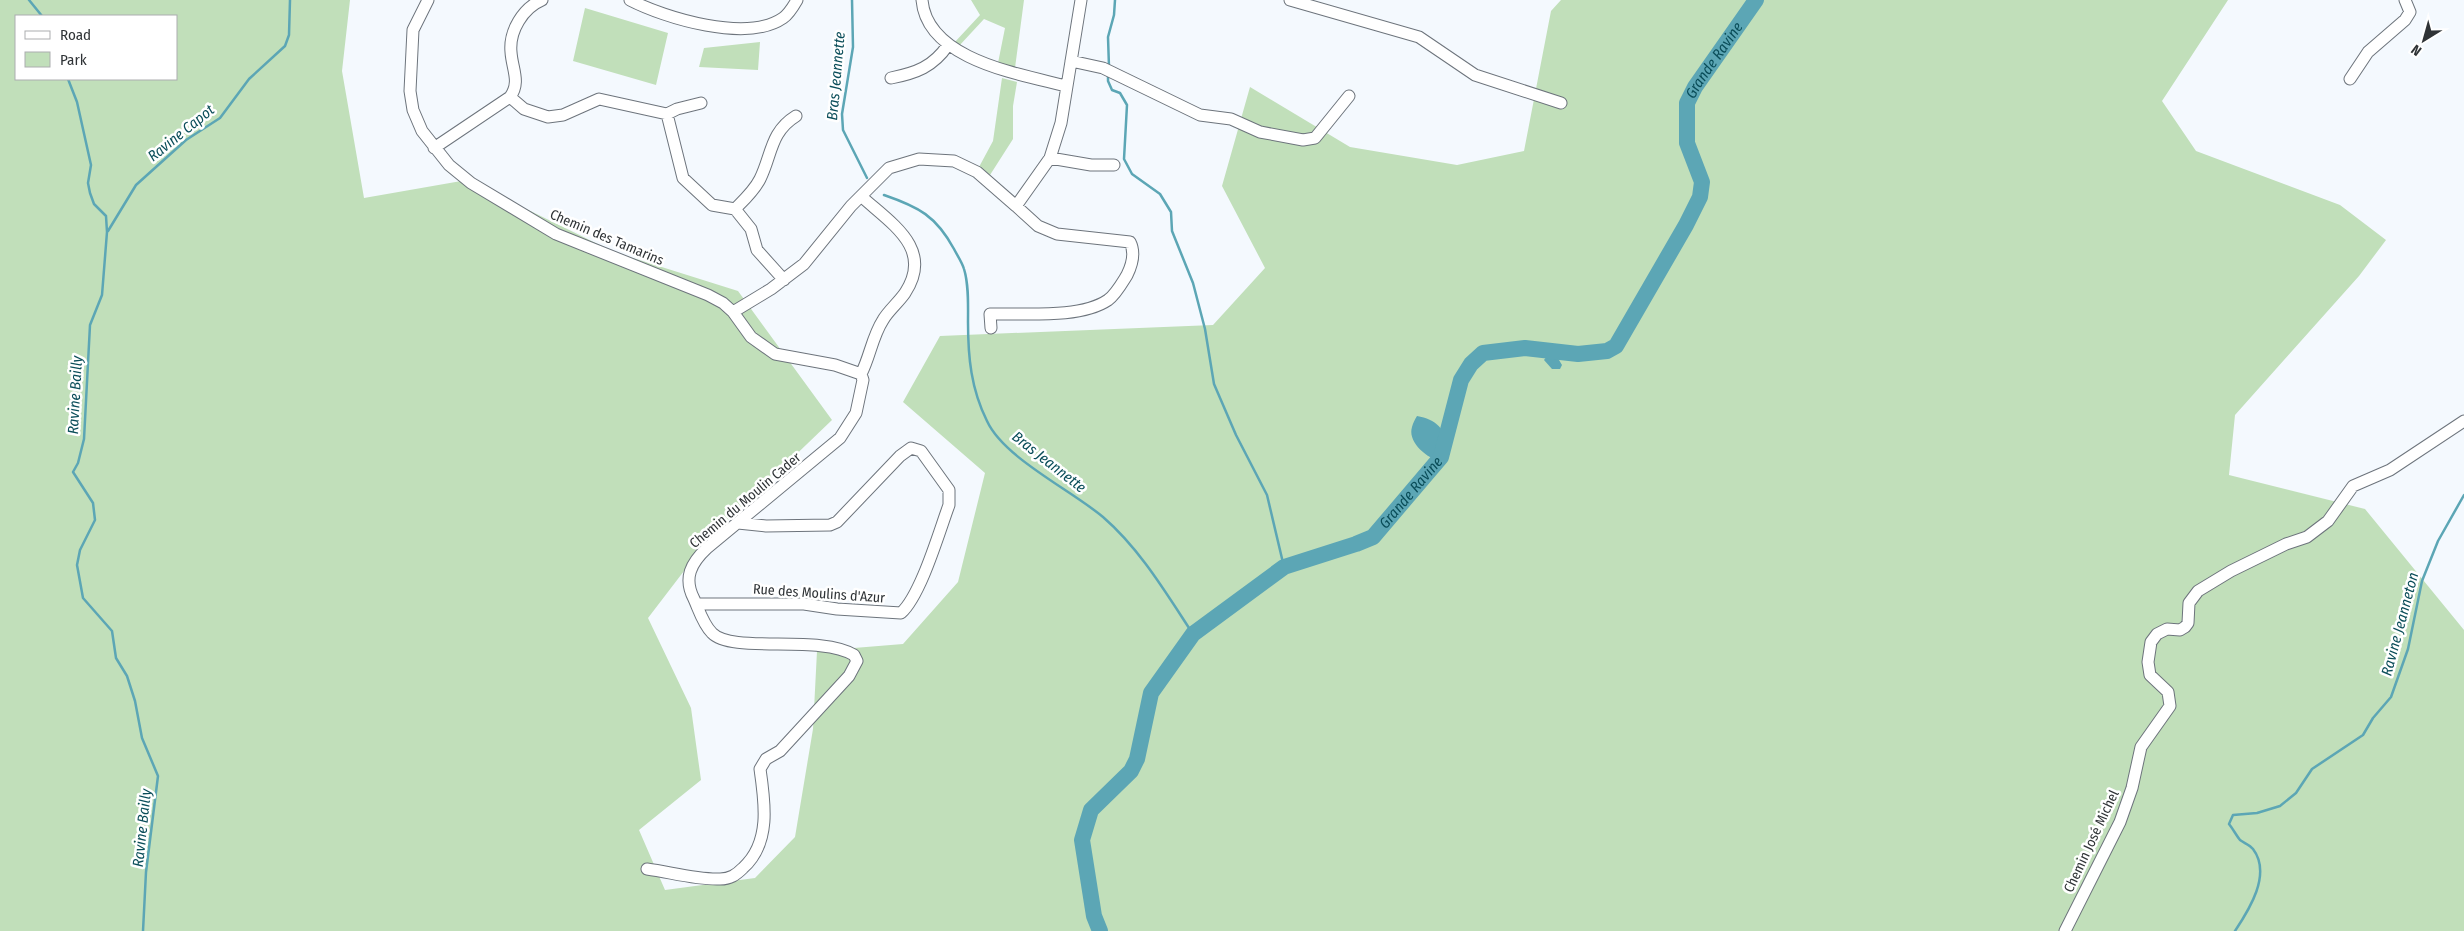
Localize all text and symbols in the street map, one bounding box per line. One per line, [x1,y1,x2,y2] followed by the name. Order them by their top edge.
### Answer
[15,15,178,80] legend
[2399,15,2449,65] north arrow
[1682,19,1747,101] water label: Grande Ravine
[60,26,91,44] text: Road
[823,31,849,121] water label: Bras Jeannette
[2408,41,2425,59] text: N
[60,51,87,69] text: Park
[144,101,218,165] water label: Ravine Capot
[547,206,666,269] street label: Chemin des Tamarins
[64,354,86,435] water label: Ravine Bailly
[1008,428,1090,496] water label: Bras Jeannette
[686,449,804,552] street label: Chemin du Moulin Cader
[1375,453,1446,532] water label: Grande Ravine
[2378,570,2422,678] water label: Ravine Jeanneton
[752,580,886,607] street label: Rue des Moulins d'Azur
[129,787,155,868] water label: Ravine Bailly
[2060,787,2123,895] street label: Chemin José Michel

